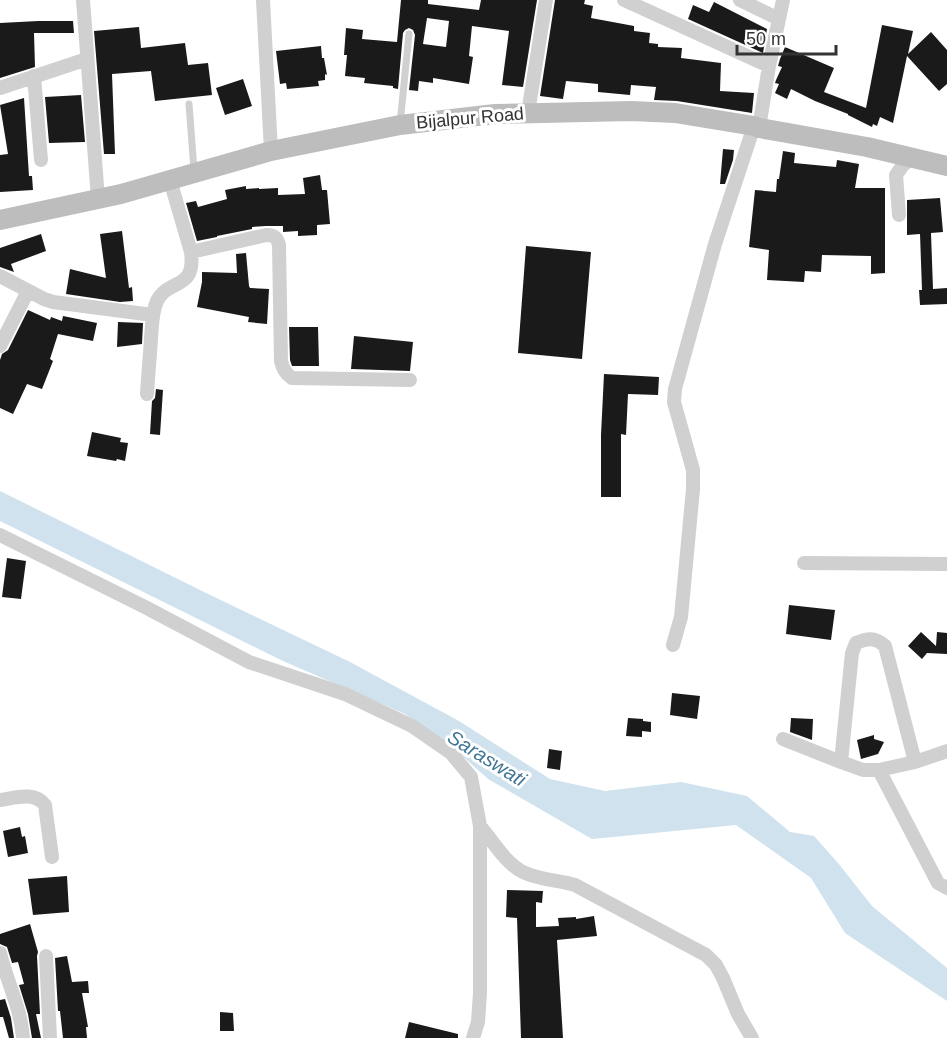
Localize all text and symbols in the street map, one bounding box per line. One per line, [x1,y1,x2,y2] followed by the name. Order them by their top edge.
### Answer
[737,18,836,56] scale bar
[746,29,786,49] text: 50 m
[415,103,525,133] street label: Bijalpur Road
[444,725,531,791] water label: Saraswati

